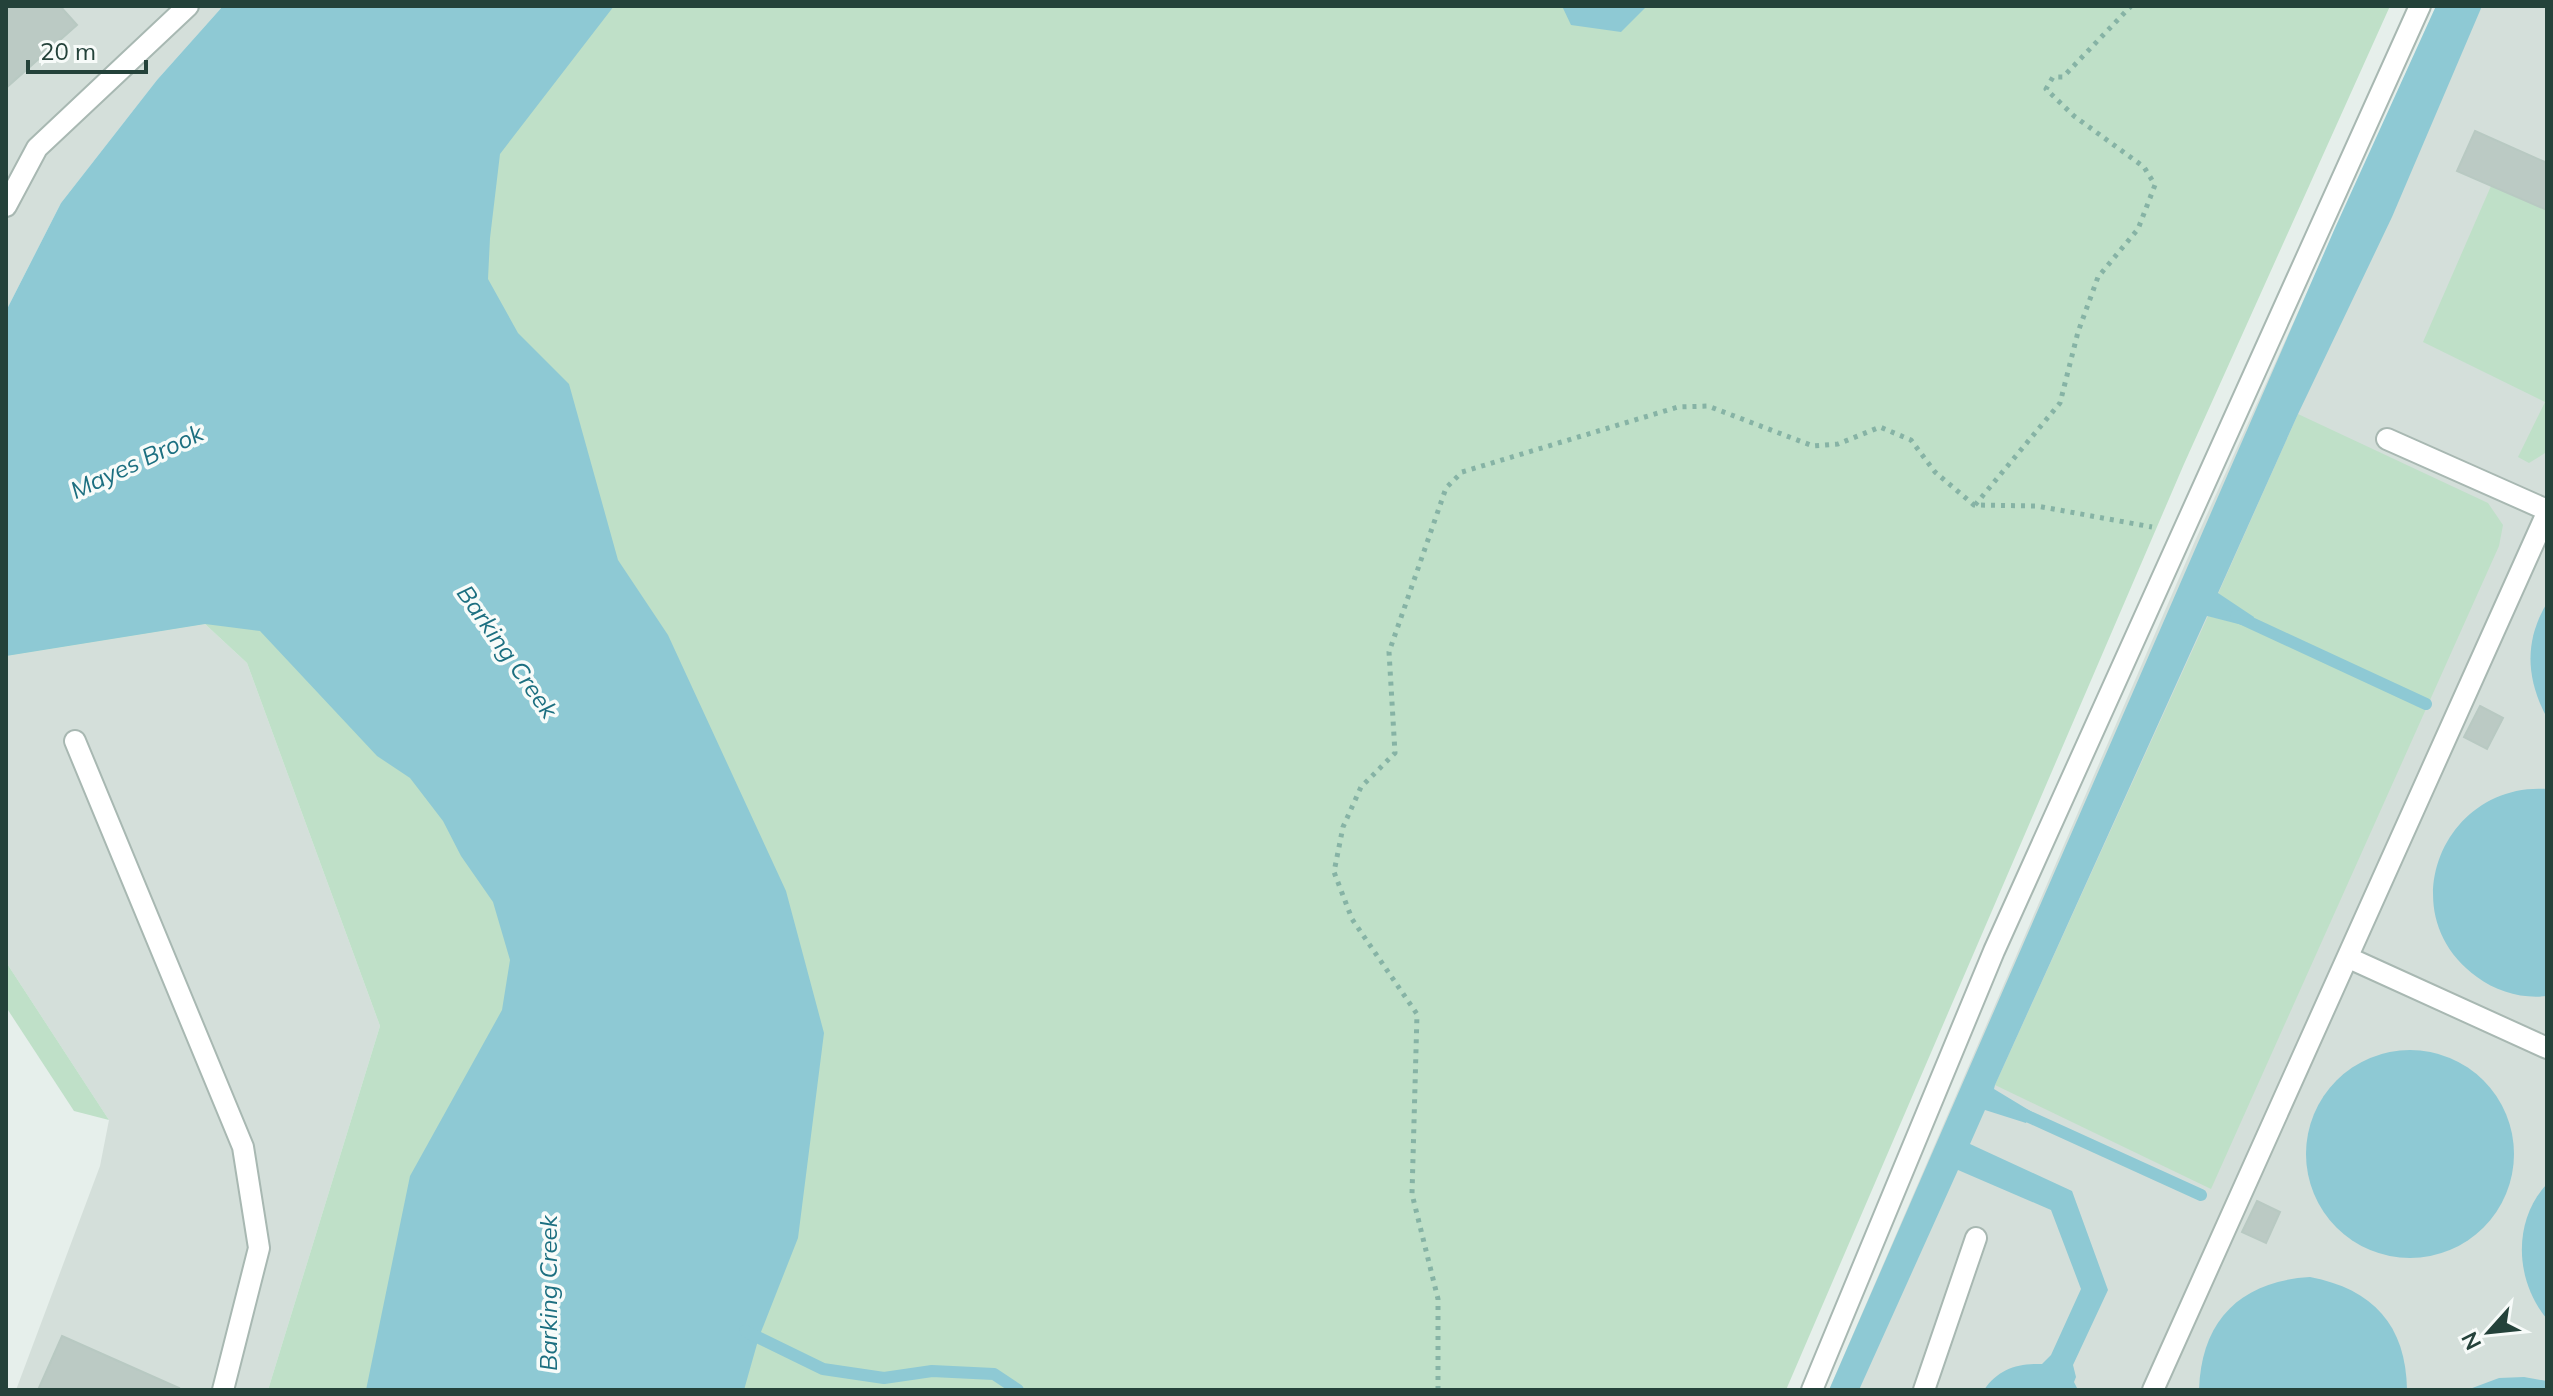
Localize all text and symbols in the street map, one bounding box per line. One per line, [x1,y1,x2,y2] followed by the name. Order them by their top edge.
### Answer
[28,24,146,74] scale bar
[40,36,96,66] text: 20 m
[65,417,208,505] water label: Mayes Brook
[451,579,565,724] water label: Barking Creek
[533,1214,563,1371] water label: Barking Creek
[2449,1292,2529,1372] north arrow
[2455,1327,2487,1355] text: N

